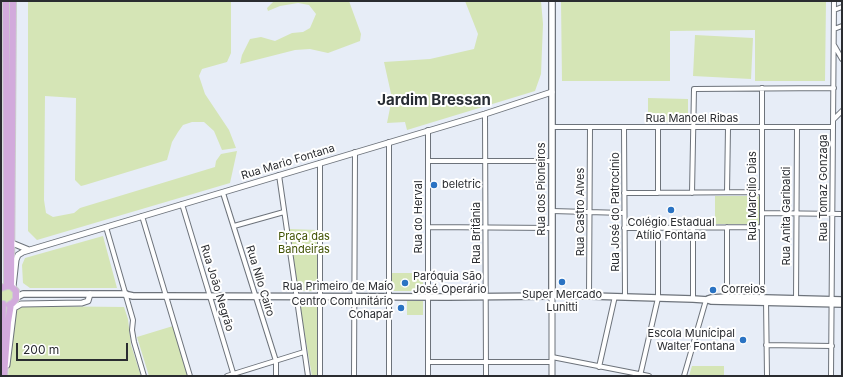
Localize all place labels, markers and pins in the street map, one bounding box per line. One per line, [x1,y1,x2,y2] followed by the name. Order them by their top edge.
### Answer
[442,178,481,192] place label: beletric
[429,180,439,190] marker: beletric
[666,205,676,215] marker: Colégio Estadual Atílio Fontana
[627,216,715,242] place label: Colégio Estadual Atílio Fontana
[413,270,487,296] place label: Paróquia São José Operário
[557,277,567,287] marker: Super Mercado Lunitti
[400,278,410,288] marker: Paróquia São José Operário
[721,283,765,297] place label: Correios
[708,285,718,295] marker: Correios
[522,288,602,314] place label: Super Mercado Lunitti
[291,295,393,321] place label: Centro Comunitário Cohapar
[396,303,406,313] marker: Centro Comunitário Cohapar
[648,327,735,353] place label: Escola Munícipal Walter Fontana
[738,335,748,345] marker: Escola Munícipal Walter Fontana

